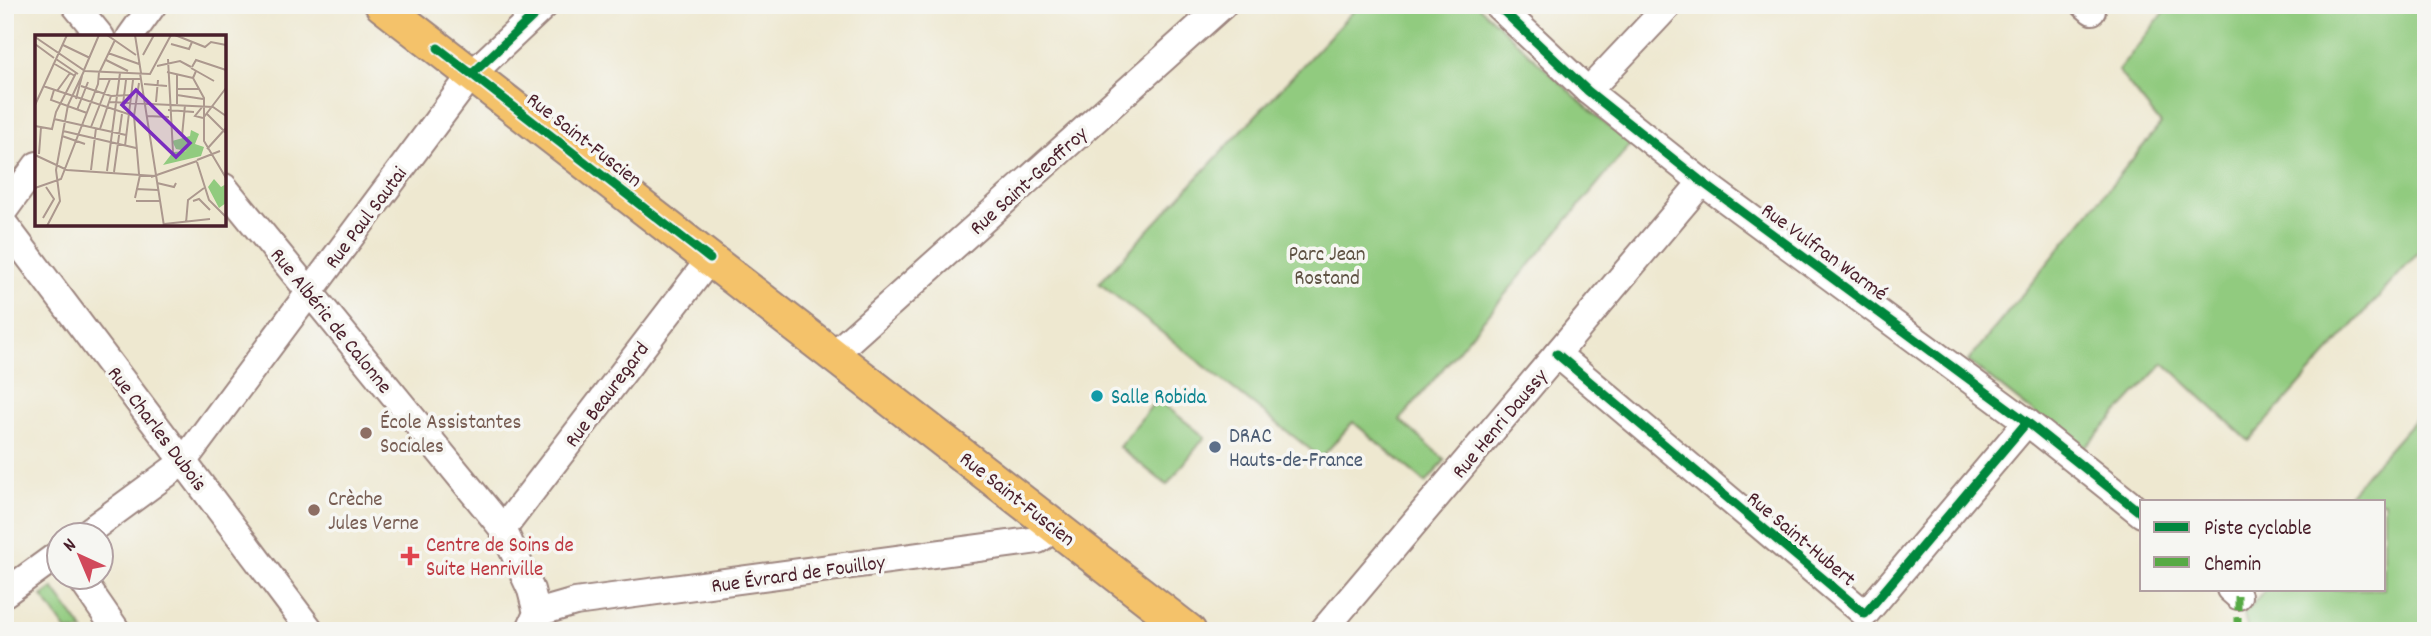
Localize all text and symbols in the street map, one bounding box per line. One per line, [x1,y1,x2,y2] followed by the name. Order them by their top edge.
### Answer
[35,35,226,226] inset map
[519,87,647,196] street label: Rue Saint-Fuscien
[964,121,1096,244] street label: Rue Saint-Geoffroy
[319,161,416,276] street label: Rue Paul Sautai
[1754,197,1893,310] street label: Rue Vulfran Warmé
[1289,241,1365,295] park label: Parc Jean Rostand
[261,243,398,401] street label: Rue Albéric de Calonne
[559,337,658,455] street label: Rue Beauregard
[99,361,213,499] street label: Rue Charles Dubois
[1446,363,1557,486] street label: Rue Henri Daussy
[1111,384,1208,414] place label: Salle Robida
[1089,388,1105,404] marker: Salle Robida
[380,409,521,463] place label: École Assistantes Sociales
[1229,423,1363,477] place label: DRAC Hauts-de-France
[358,425,374,441] marker: École Assistantes Sociales
[1207,439,1223,455] marker: DRAC Hauts-de-France
[952,446,1080,555] street label: Rue Saint-Fuscien
[328,486,419,540] place label: Crèche Jules Verne
[1739,486,1861,595] street label: Rue Saint-Hubert
[2140,500,2386,590] legend
[306,502,322,518] marker: Crèche Jules Verne
[2204,515,2312,545] text: Piste cyclable
[46,520,116,590] north arrow
[426,532,574,586] place label: Centre de Soins de Suite Henriville
[58,533,83,559] text: N
[400,546,420,566] marker: Centre de Soins de Suite Henriville
[710,549,888,603] street label: Rue Évrard de Fouilloy
[2204,551,2261,581] text: Chemin

